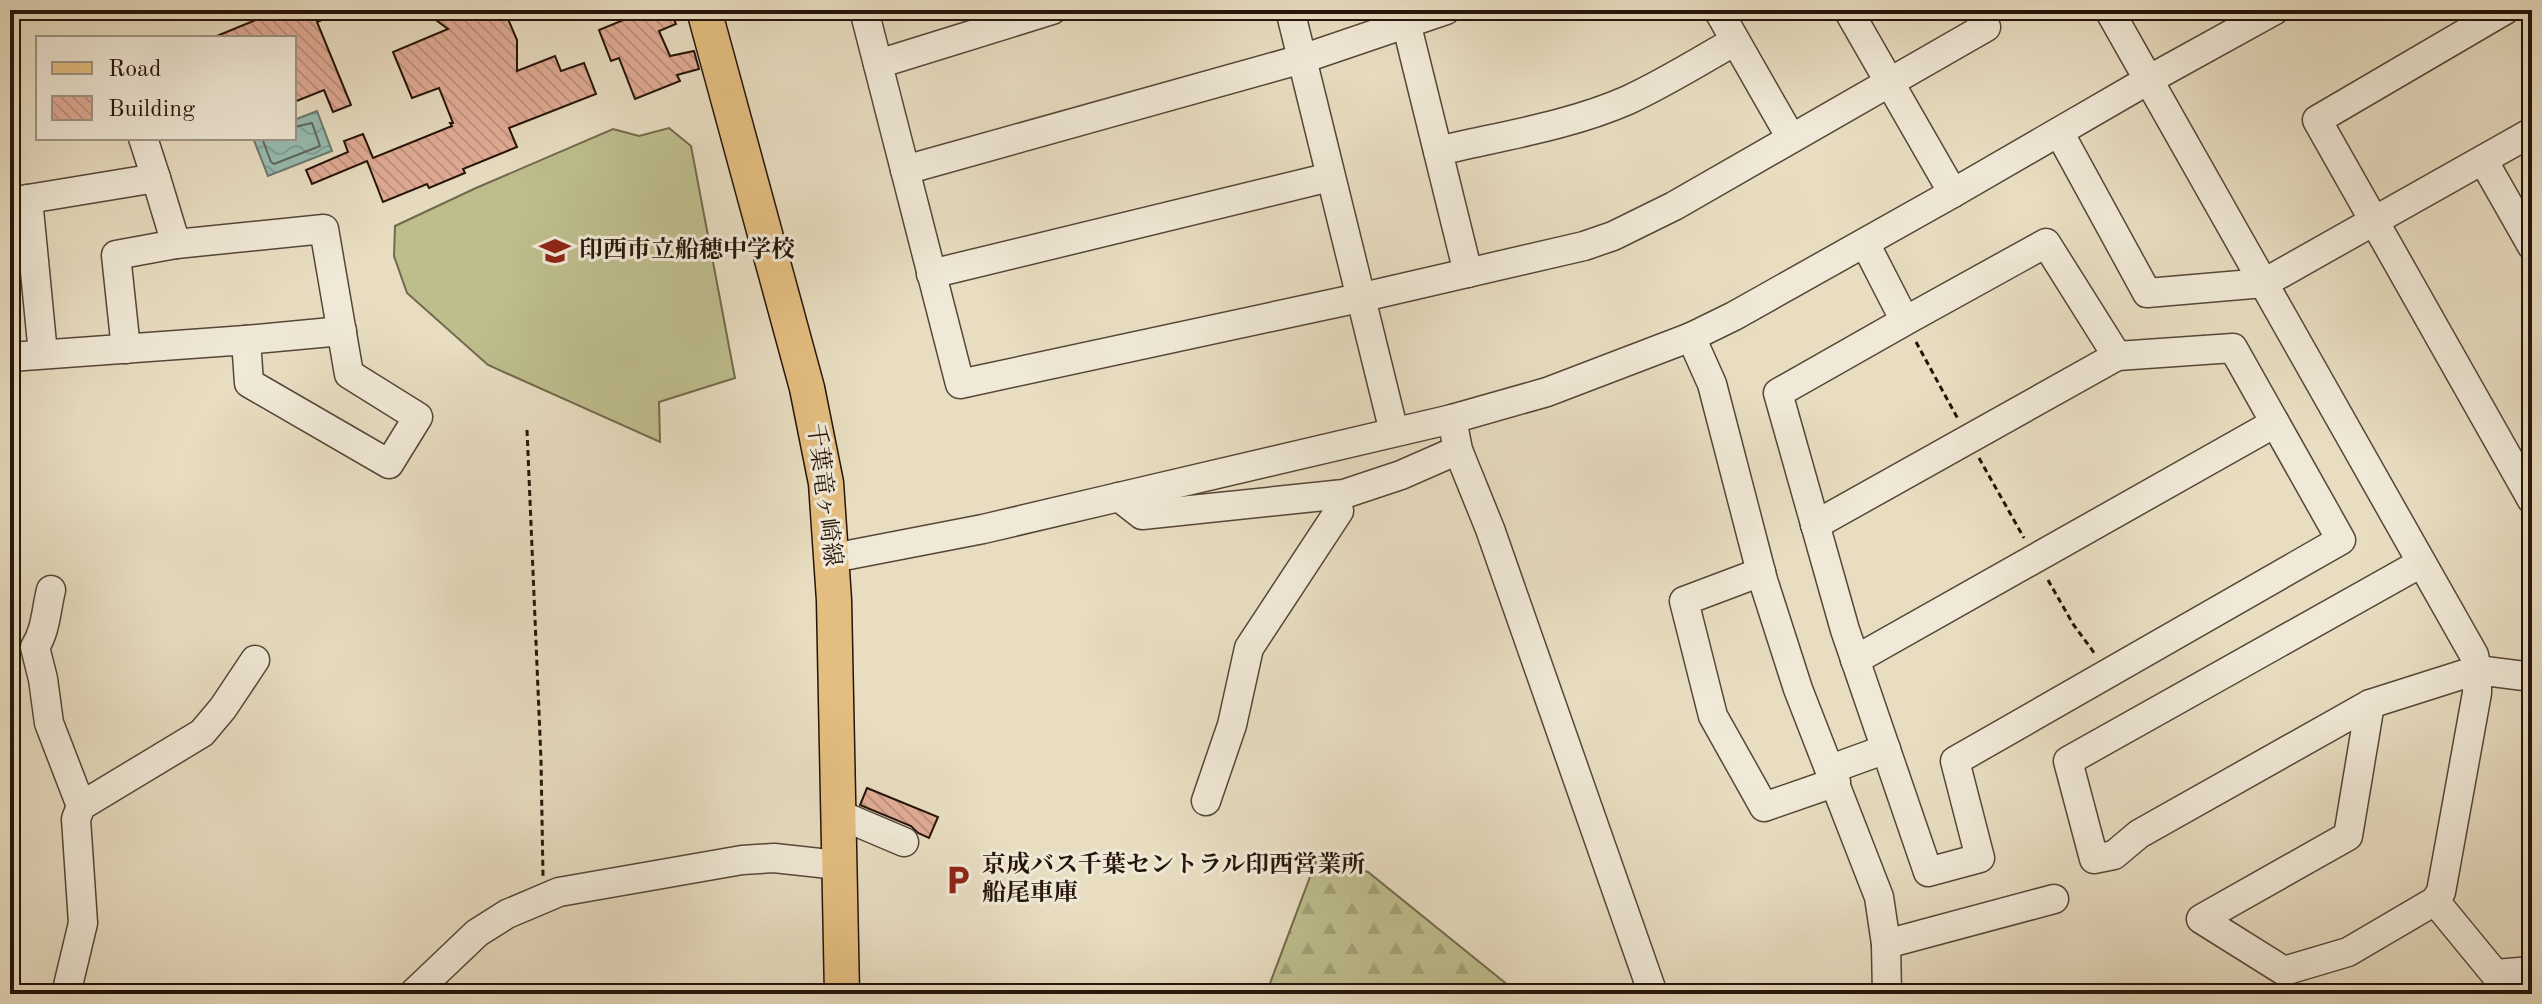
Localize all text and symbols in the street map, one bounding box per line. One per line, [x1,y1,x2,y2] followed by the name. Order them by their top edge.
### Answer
[36,36,296,140] legend
[108,58,161,82] text: Road
[108,98,195,122] text: Building
[538,234,572,268] school or university icon: 印西市立船穂中学校
[579,236,795,263] place label: 印西市立船穂中学校
[802,422,847,568] street label: 千葉竜ヶ崎線
[982,851,1365,906] place label: 京成バス千葉セントラル印西営業所 船尾車庫
[941,863,975,897] parking icon: 京成バス千葉セントラル印西営業所 船尾車庫

